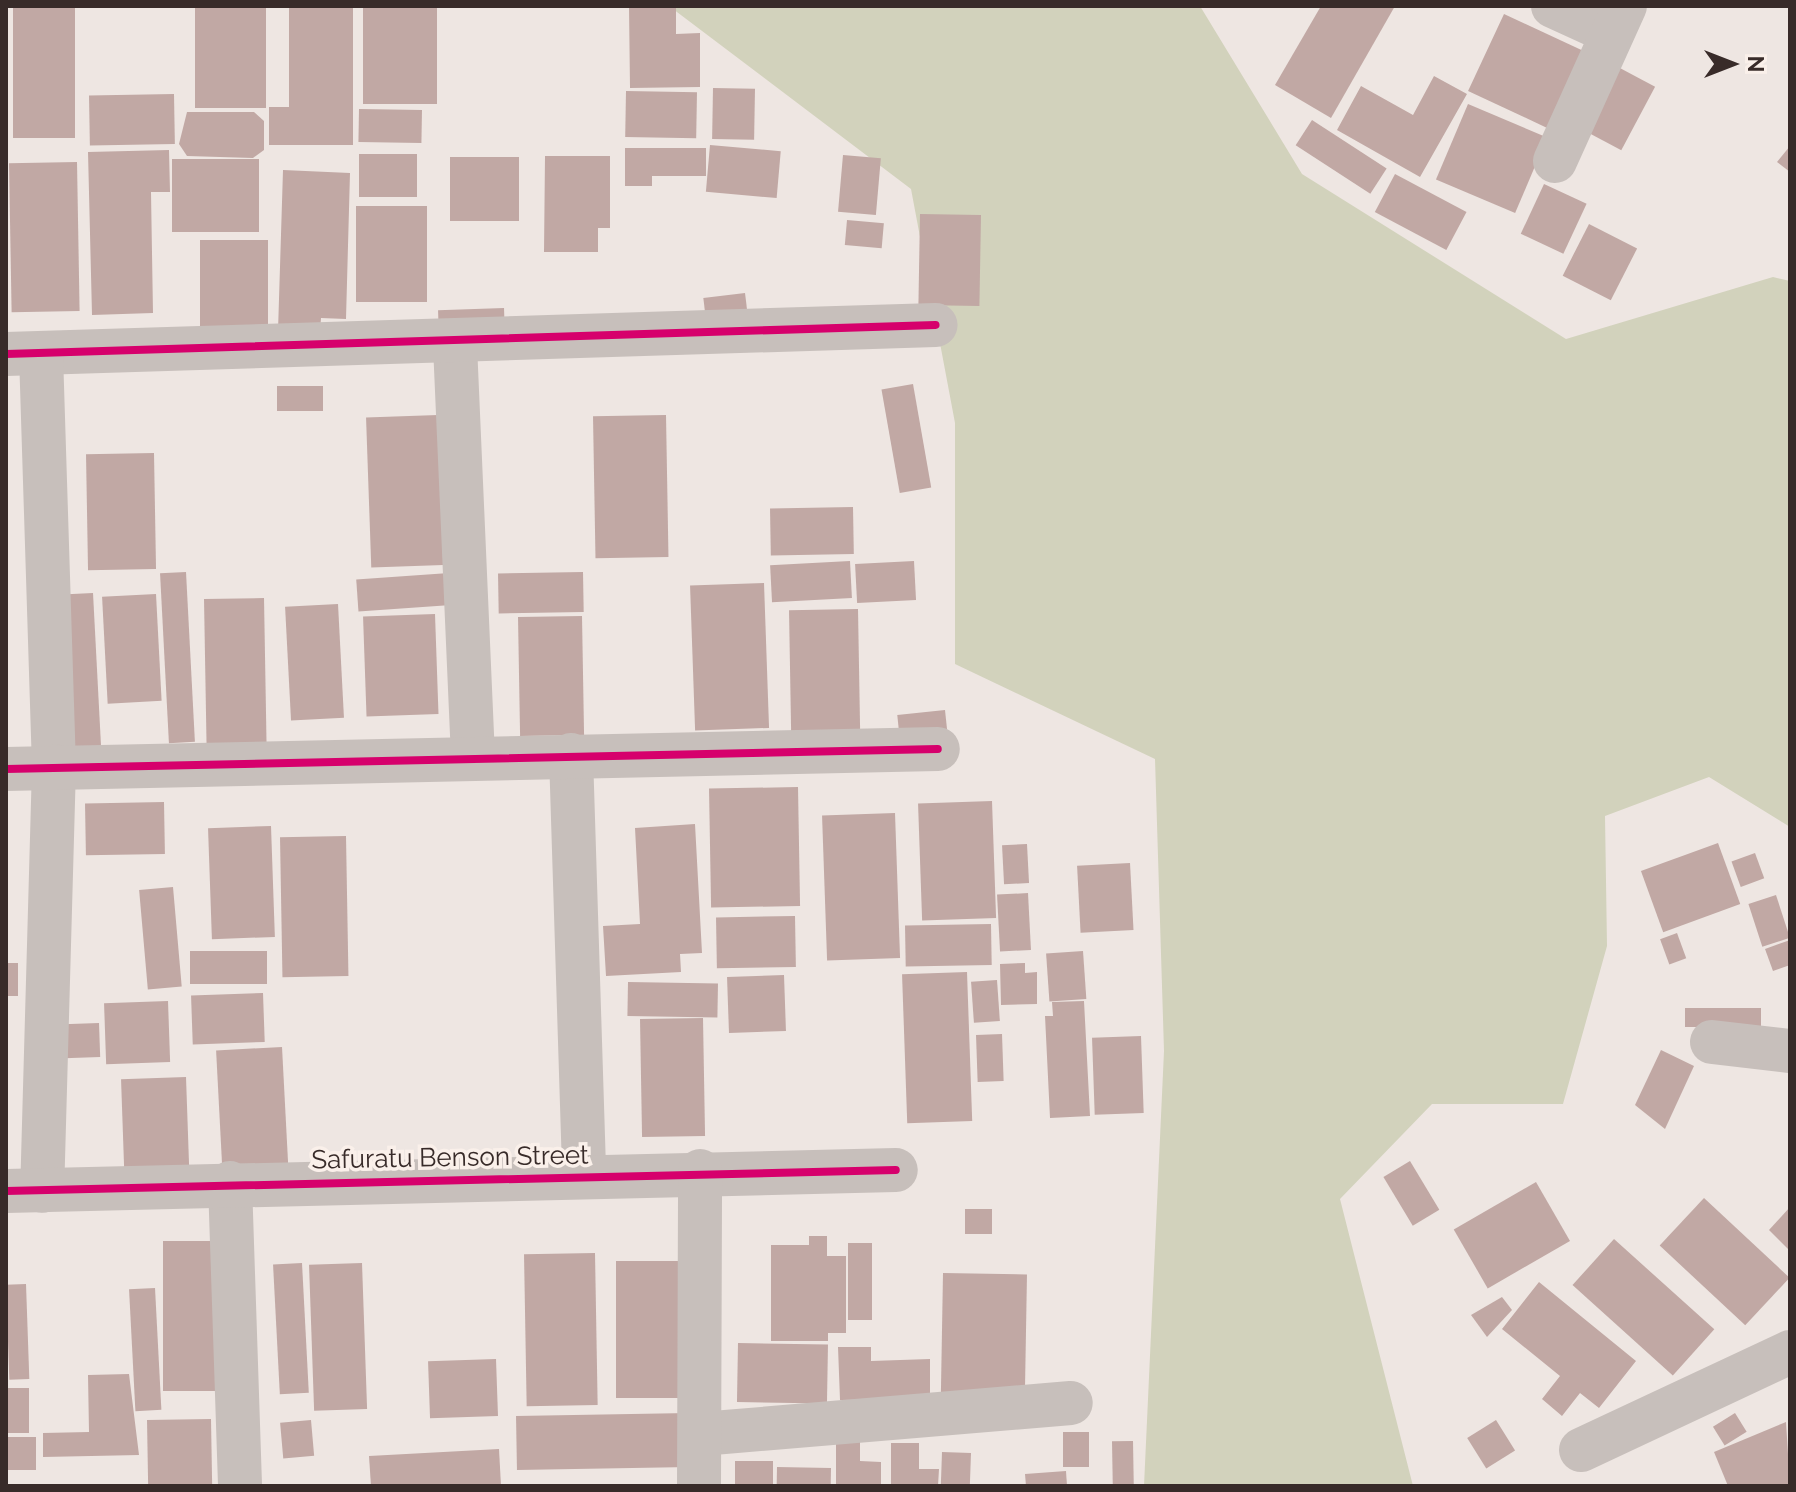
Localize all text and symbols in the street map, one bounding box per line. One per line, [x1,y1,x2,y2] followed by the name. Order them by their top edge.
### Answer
[1692,24,1772,104] north arrow
[1743,56,1769,72] text: N
[311,1140,589,1176] street label: Safuratu Benson Street

